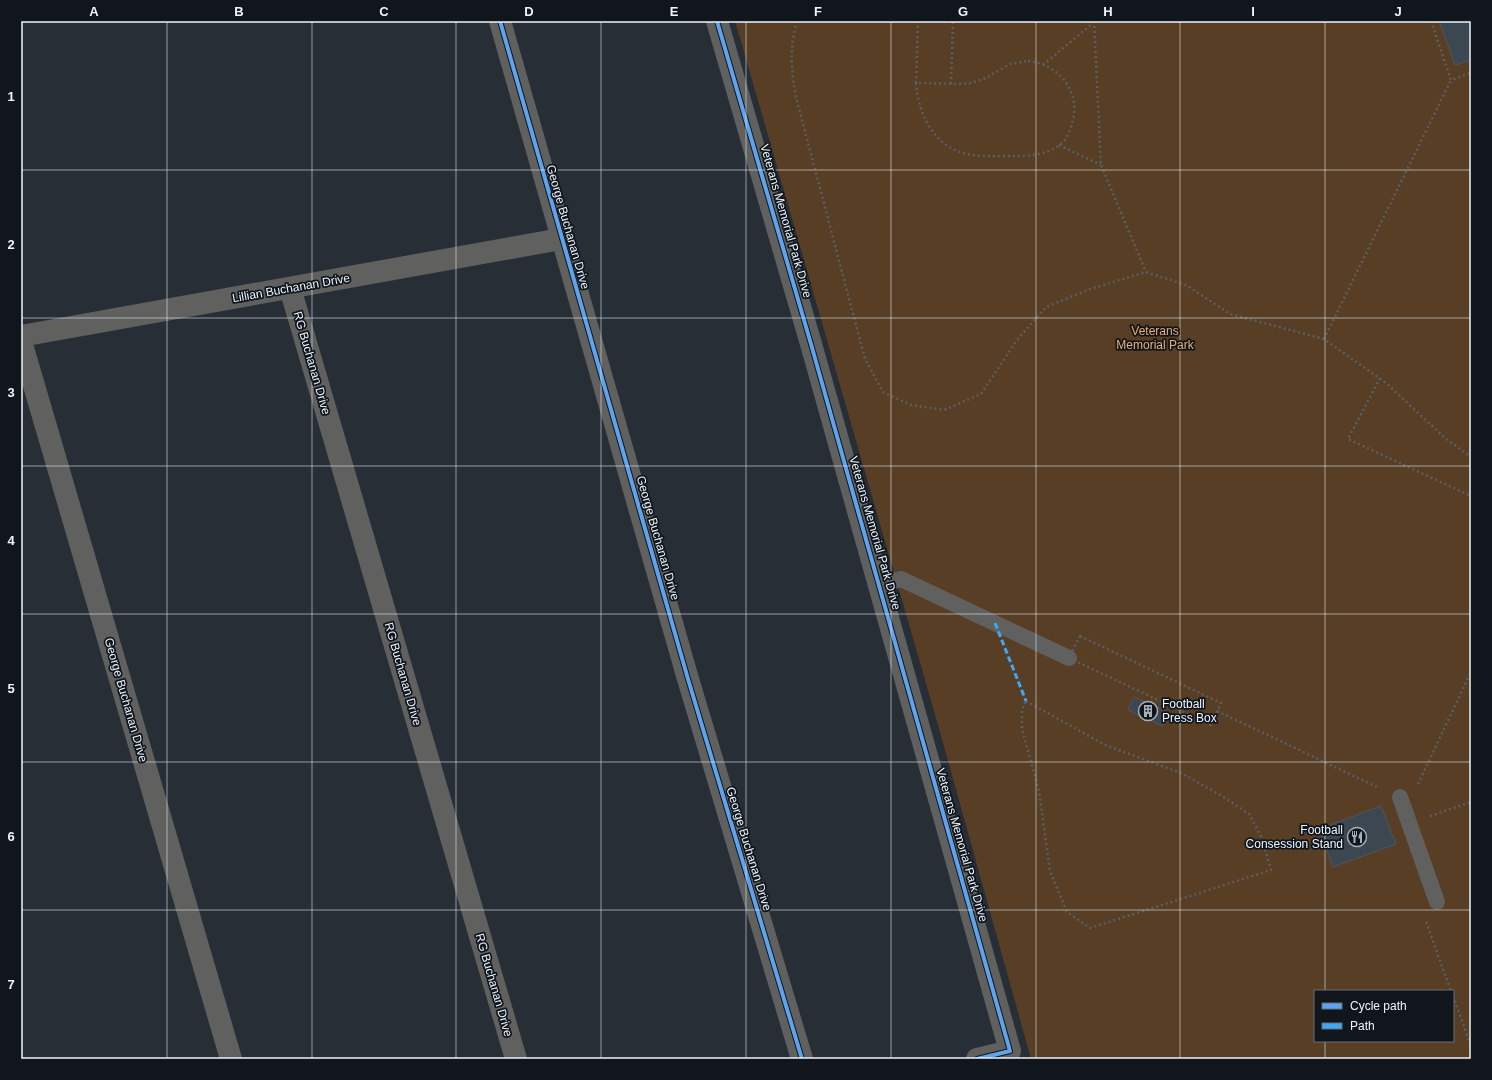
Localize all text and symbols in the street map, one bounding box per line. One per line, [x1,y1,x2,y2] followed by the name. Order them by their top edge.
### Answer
[89,4,99,19] text: A
[234,4,244,19] text: B
[379,4,389,19] text: C
[524,4,534,19] text: D
[670,4,679,19] text: E
[814,4,822,19] text: F
[958,4,968,19] text: G
[1103,4,1113,19] text: H
[1251,4,1255,19] text: I
[1394,4,1402,19] text: J
[7,89,15,104] text: 1
[757,142,815,300] street label: Veterans Memorial Park Drive
[544,163,593,291] street label: George Buchanan Drive
[7,237,15,252] text: 2
[231,271,351,305] street label: Lillian Buchanan Drive
[291,310,334,417] street label: RG Buchanan Drive
[1116,324,1195,352] park label: Veterans Memorial Park
[7,385,15,400] text: 3
[846,454,904,612] street label: Veterans Memorial Park Drive
[634,474,683,602] street label: George Buchanan Drive
[7,533,15,548] text: 4
[382,621,425,728] street label: RG Buchanan Drive
[102,636,151,764] street label: George Buchanan Drive
[7,681,15,696] text: 5
[1162,697,1217,725] place label: Football Press Box
[1137,700,1159,722] building icon: Football Press Box
[933,766,991,924] street label: Veterans Memorial Park Drive
[723,785,775,913] street label: George Buchanan Drive
[1246,823,1343,851] place label: Football Consession Stand
[1346,826,1368,848] restaurant icon: Football Consession Stand
[7,829,15,844] text: 6
[473,932,516,1039] street label: RG Buchanan Drive
[7,977,15,992] text: 7
[1314,990,1454,1042] legend
[1350,999,1407,1013] text: Cycle path
[1350,1019,1375,1033] text: Path

